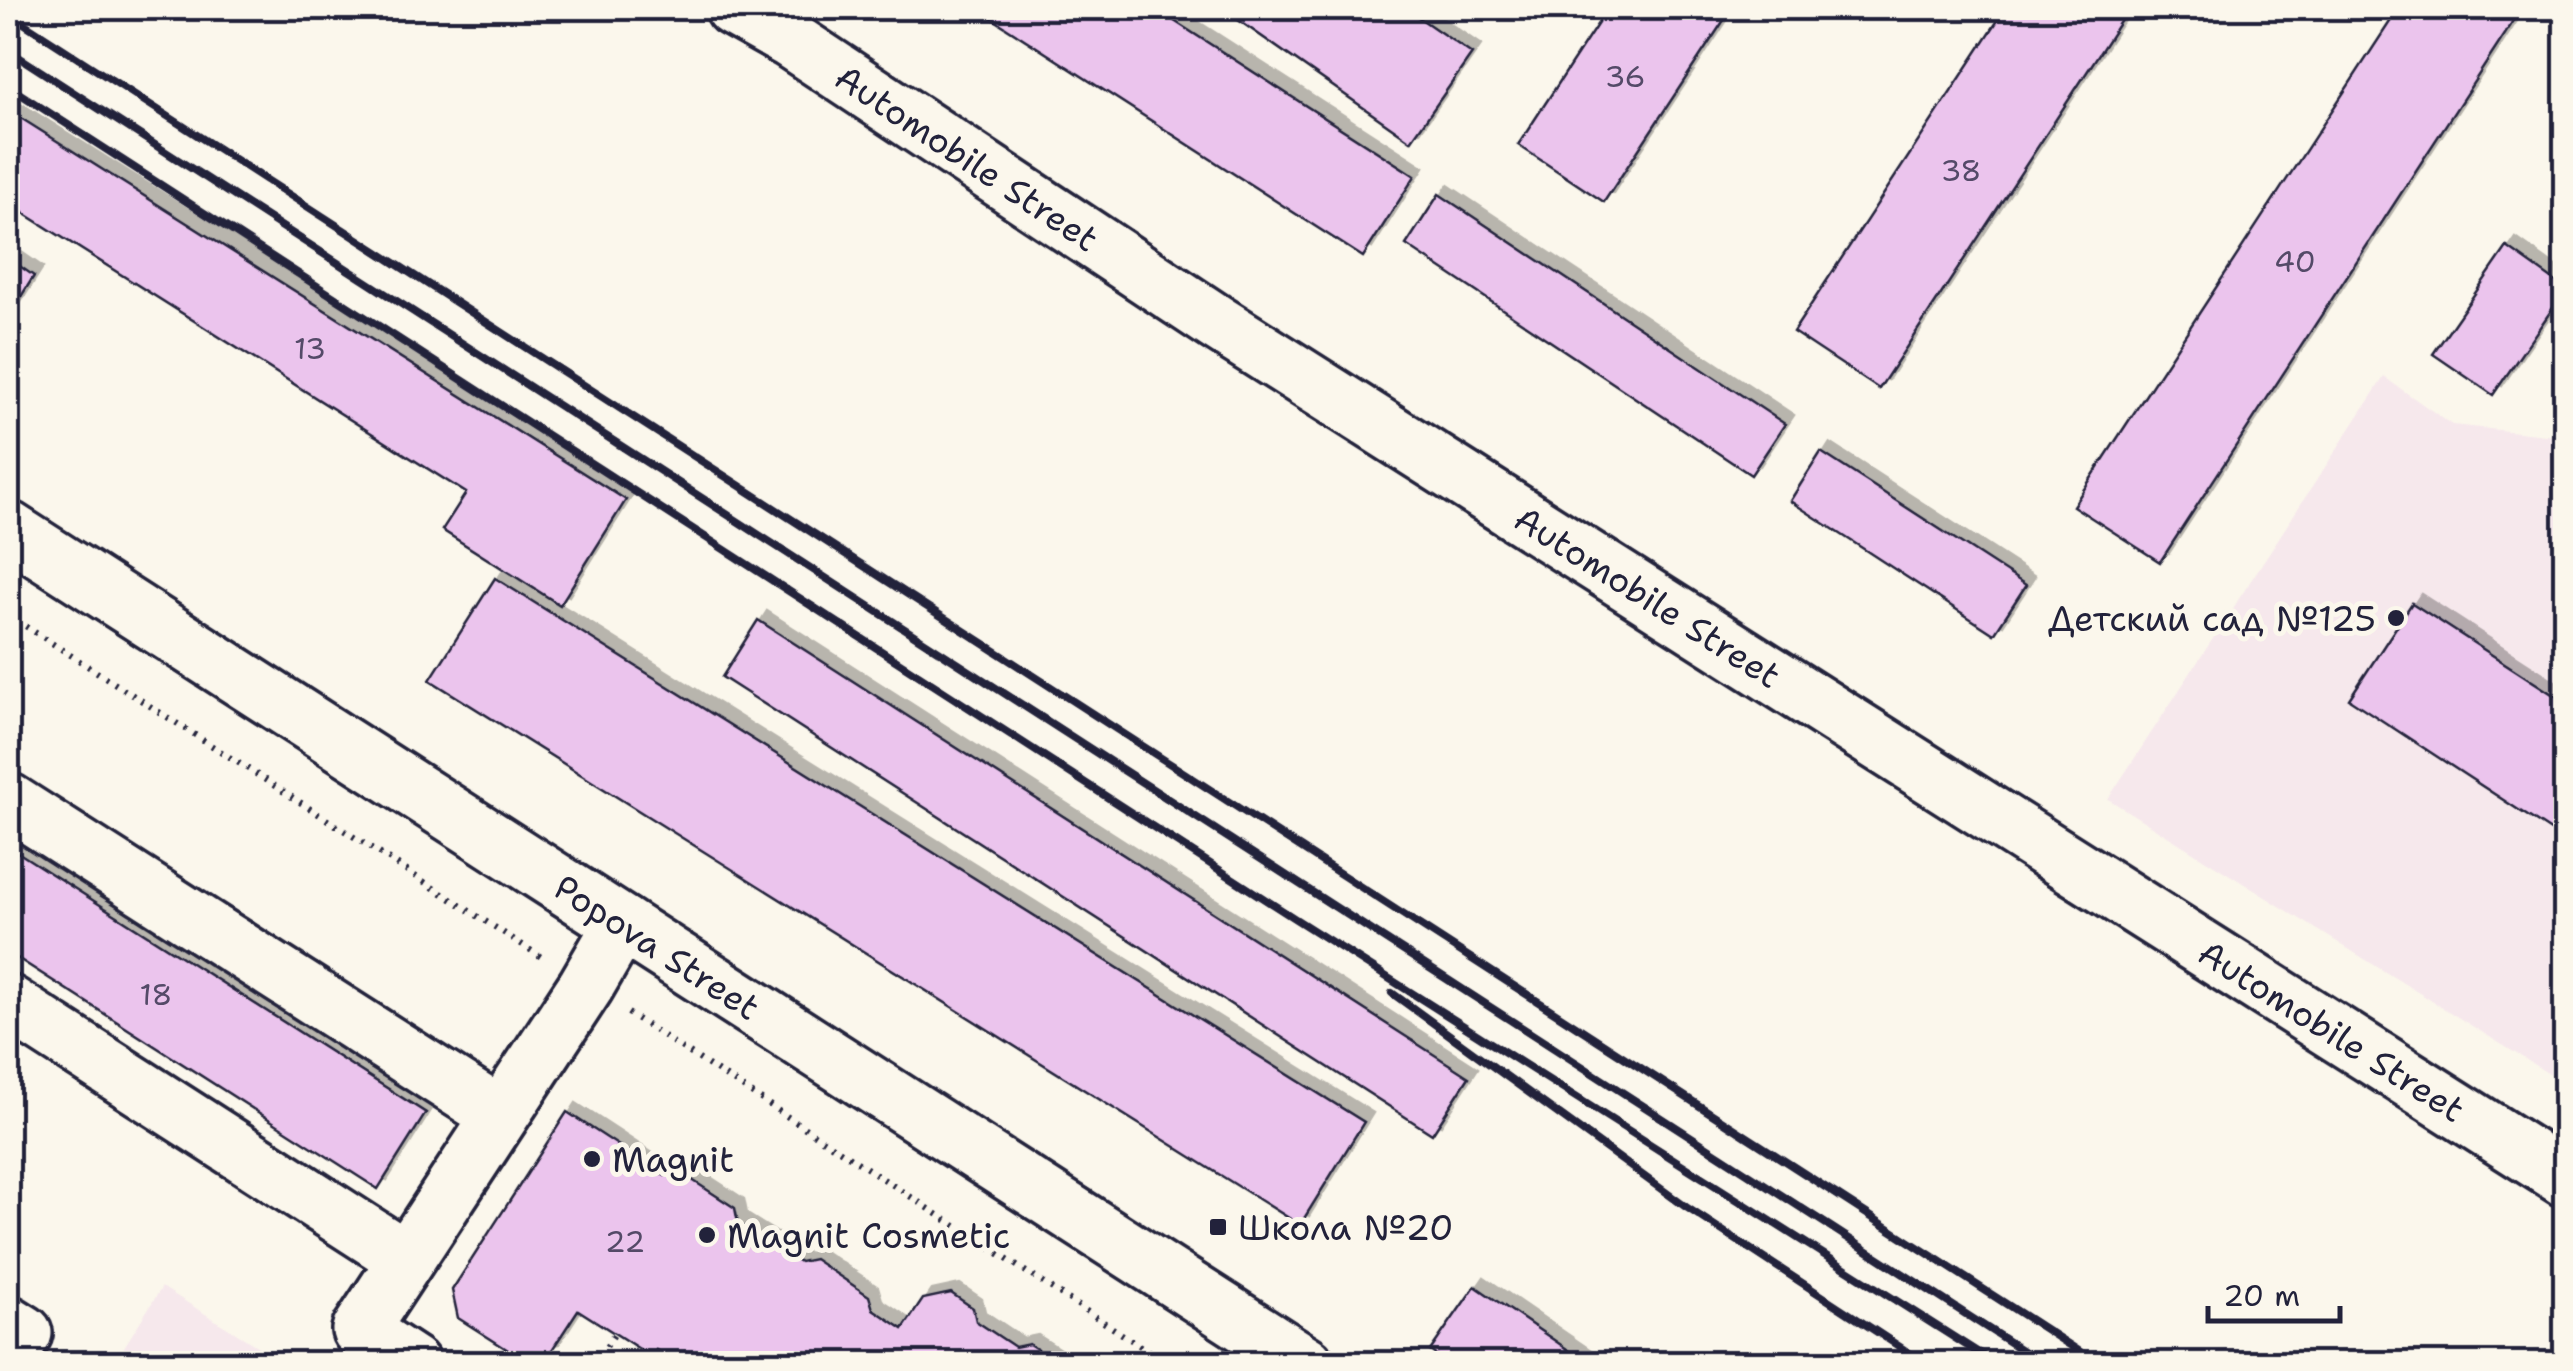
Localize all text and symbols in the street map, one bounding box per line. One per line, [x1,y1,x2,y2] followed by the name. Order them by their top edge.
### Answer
[826,53,1108,262] street label: Automobile Street
[1604,56,1646,97] house number: 36
[1940,150,1982,191] house number: 38
[2274,241,2316,282] house number: 40
[294,328,326,369] house number: 13
[1506,494,1790,698] street label: Automobile Street
[2048,595,2376,642] place label: Детский сад №125
[2385,607,2407,629] marker: Детский сад №125
[545,863,769,1030] street label: Popova Street
[2190,928,2474,1132] street label: Automobile Street
[139,974,173,1015] house number: 18
[612,1136,734,1183] place label: Magnit
[581,1148,603,1170] marker: Magnit
[1238,1204,1453,1251] place label: Школа №20
[727,1212,1010,1259] place label: Magnit Cosmetic
[1207,1216,1229,1238] marker: Школа №20
[605,1221,645,1262] house number: 22
[696,1224,718,1246] marker: Magnit Cosmetic
[2208,1261,2340,1323] scale bar
[2223,1275,2300,1316] text: 20 m

